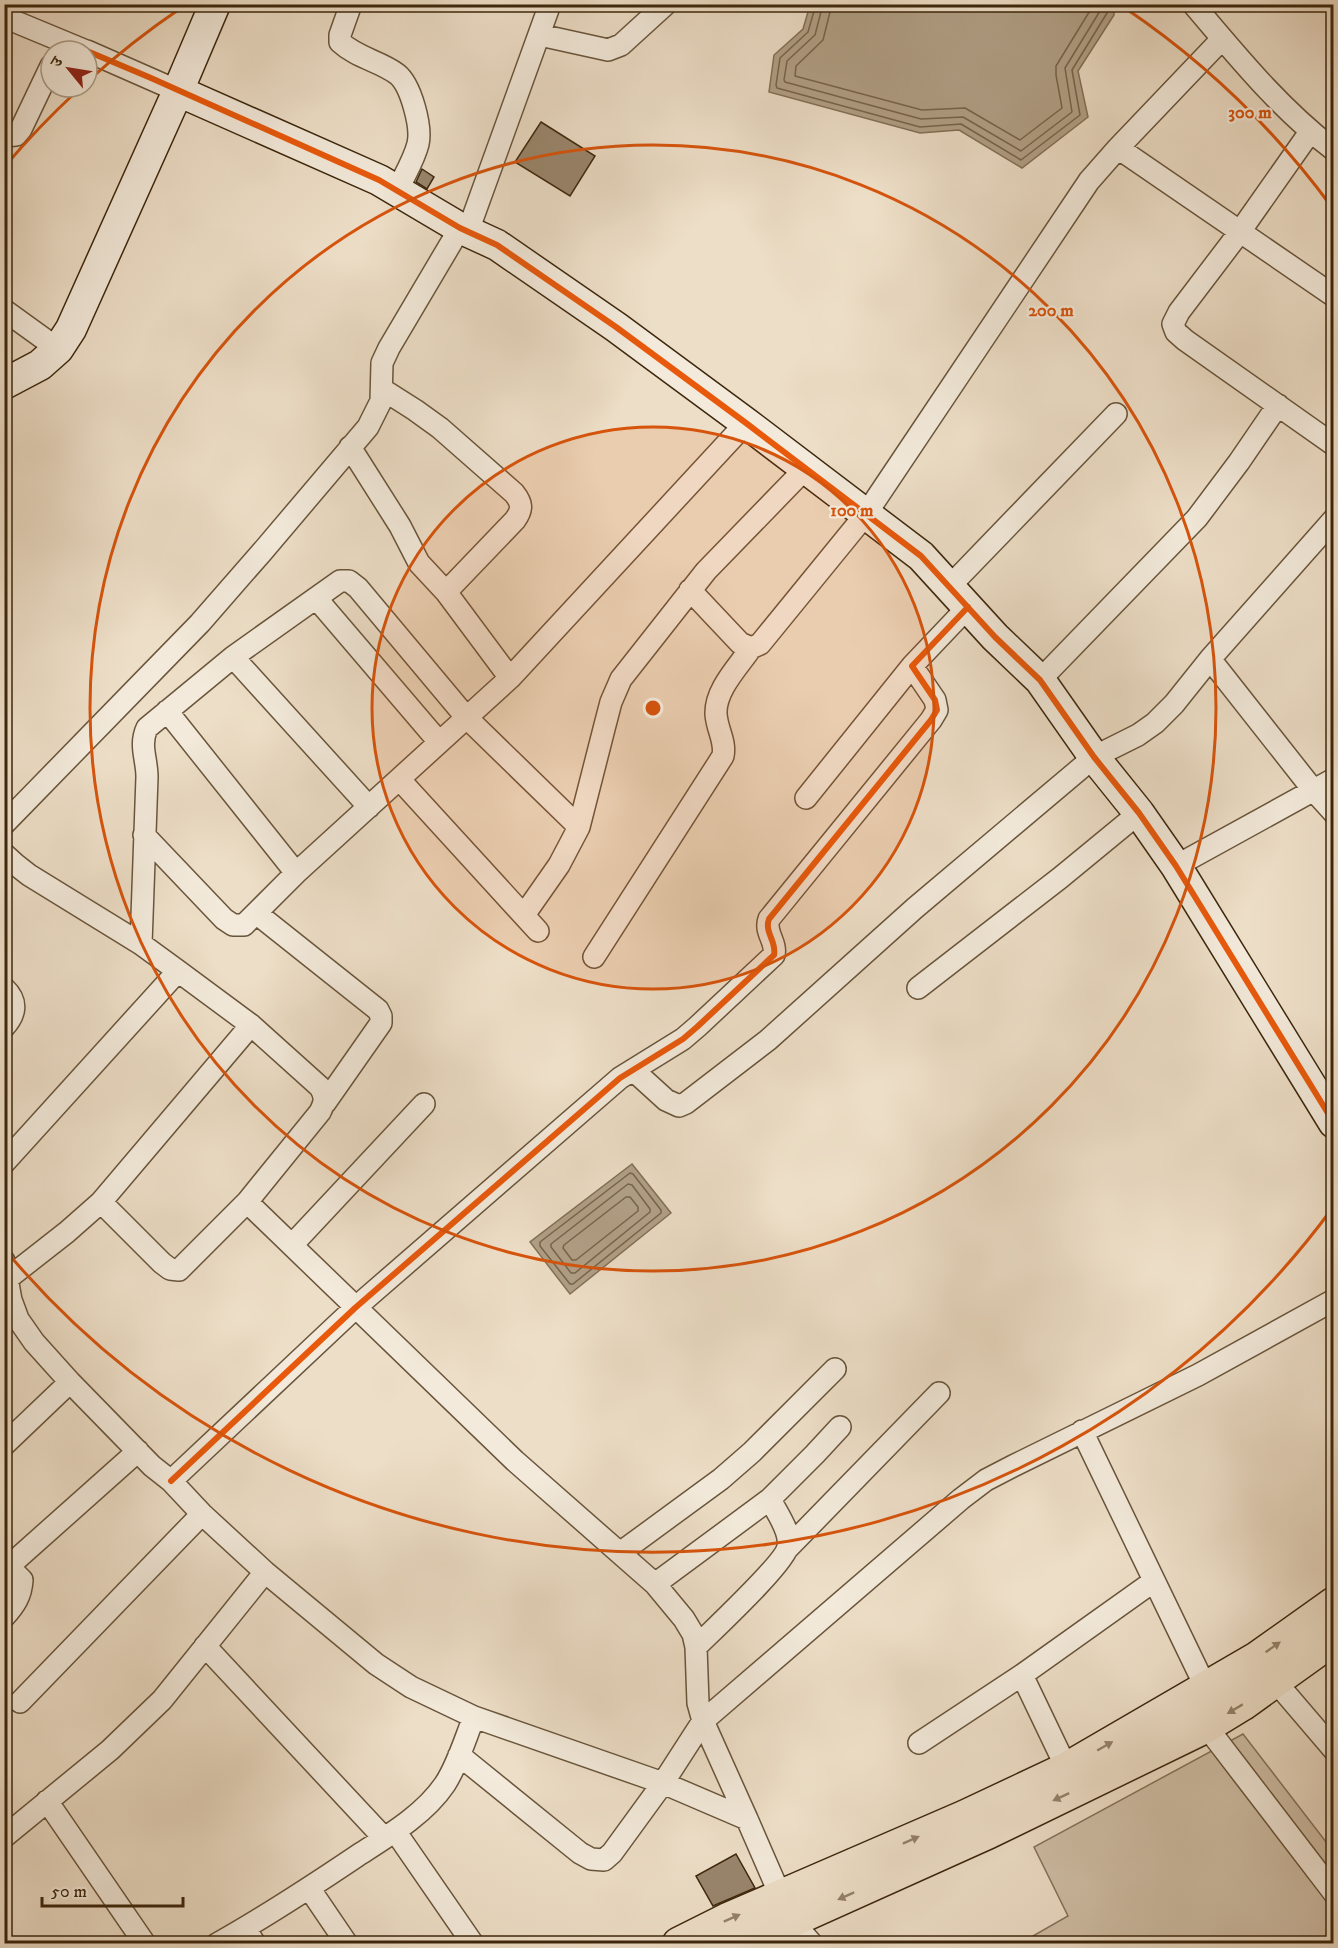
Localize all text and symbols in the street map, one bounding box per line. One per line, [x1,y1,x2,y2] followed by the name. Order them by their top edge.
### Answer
[39,39,99,99] north arrow
[46,52,68,71] text: उ
[1228,102,1272,124] text: 300 m
[1028,300,1074,322] text: 200 m
[830,500,874,522] text: 100 m
[643,698,663,718] centre of rings
[1265,1641,1281,1653] one-way arrow
[1227,1703,1243,1714] one-way arrow
[1097,1741,1114,1751] one-way arrow
[1053,1793,1070,1802] one-way arrow
[902,1835,920,1844] one-way arrow
[42,1870,183,1908] scale bar
[51,1881,87,1903] text: 50 m
[837,1891,854,1900] one-way arrow
[724,1913,742,1923] one-way arrow

